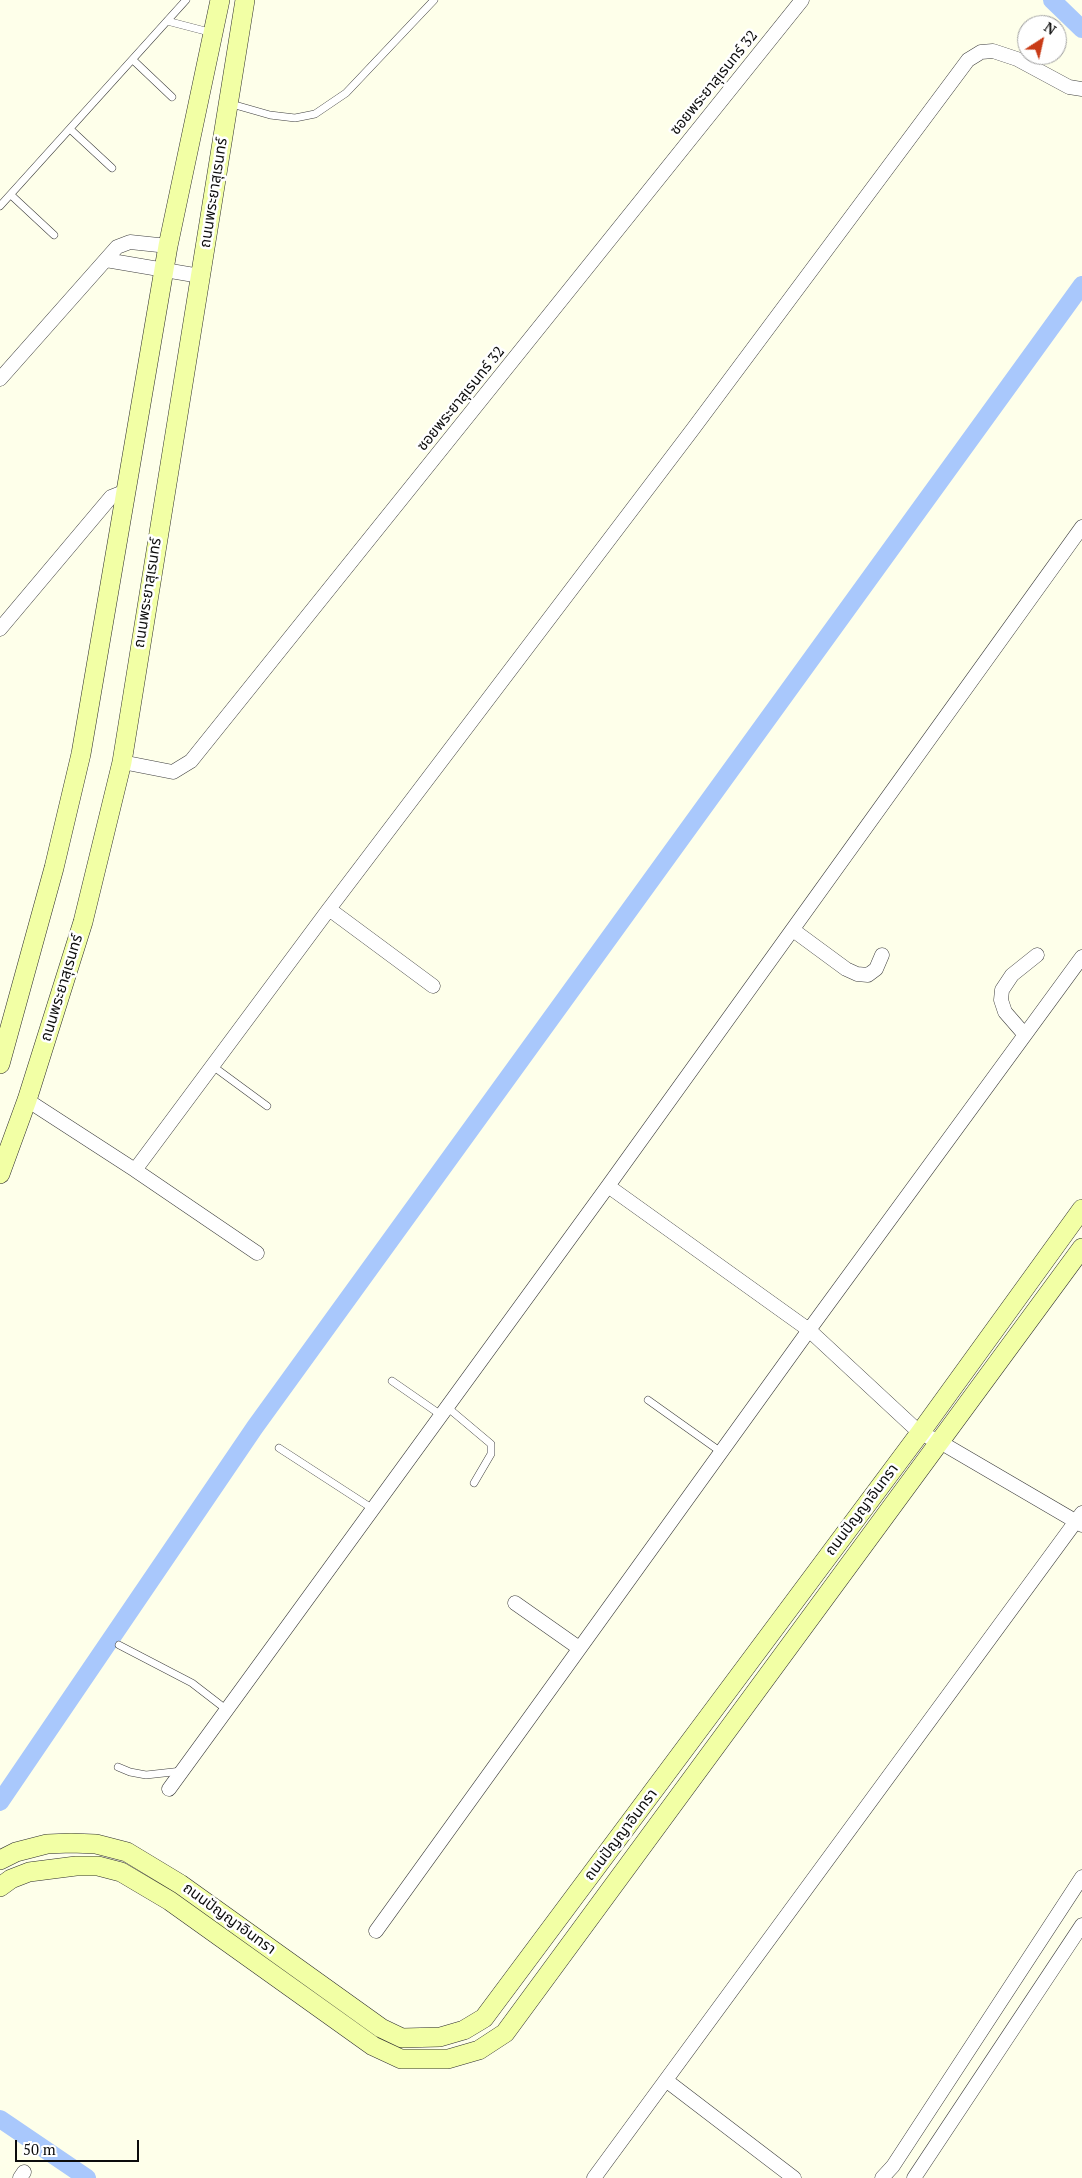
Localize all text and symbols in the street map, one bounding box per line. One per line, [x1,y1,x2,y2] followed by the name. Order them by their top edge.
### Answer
[1017,15,1067,65] north arrow
[1041,17,1060,39] text: N
[666,27,762,139] street label: ซอยพระยาสุเรนทร์ 32
[196,137,232,249] street label: ถนนพระยาสุเรนทร์
[413,343,509,455] street label: ซอยพระยาสุเรนทร์ 32
[130,537,166,649] street label: ถนนพระยาสุเรนทร์
[37,932,87,1044] street label: ถนนพระยาสุเรนทร์
[822,1461,902,1559] street label: ถนนปัญญาอินทรา
[581,1786,661,1884] street label: ถนนปัญญาอินทรา
[179,1879,279,1959] street label: ถนนปัญญาอินทรา
[18,2130,141,2162] scale bar
[23,2139,56,2159] text: 50 m

